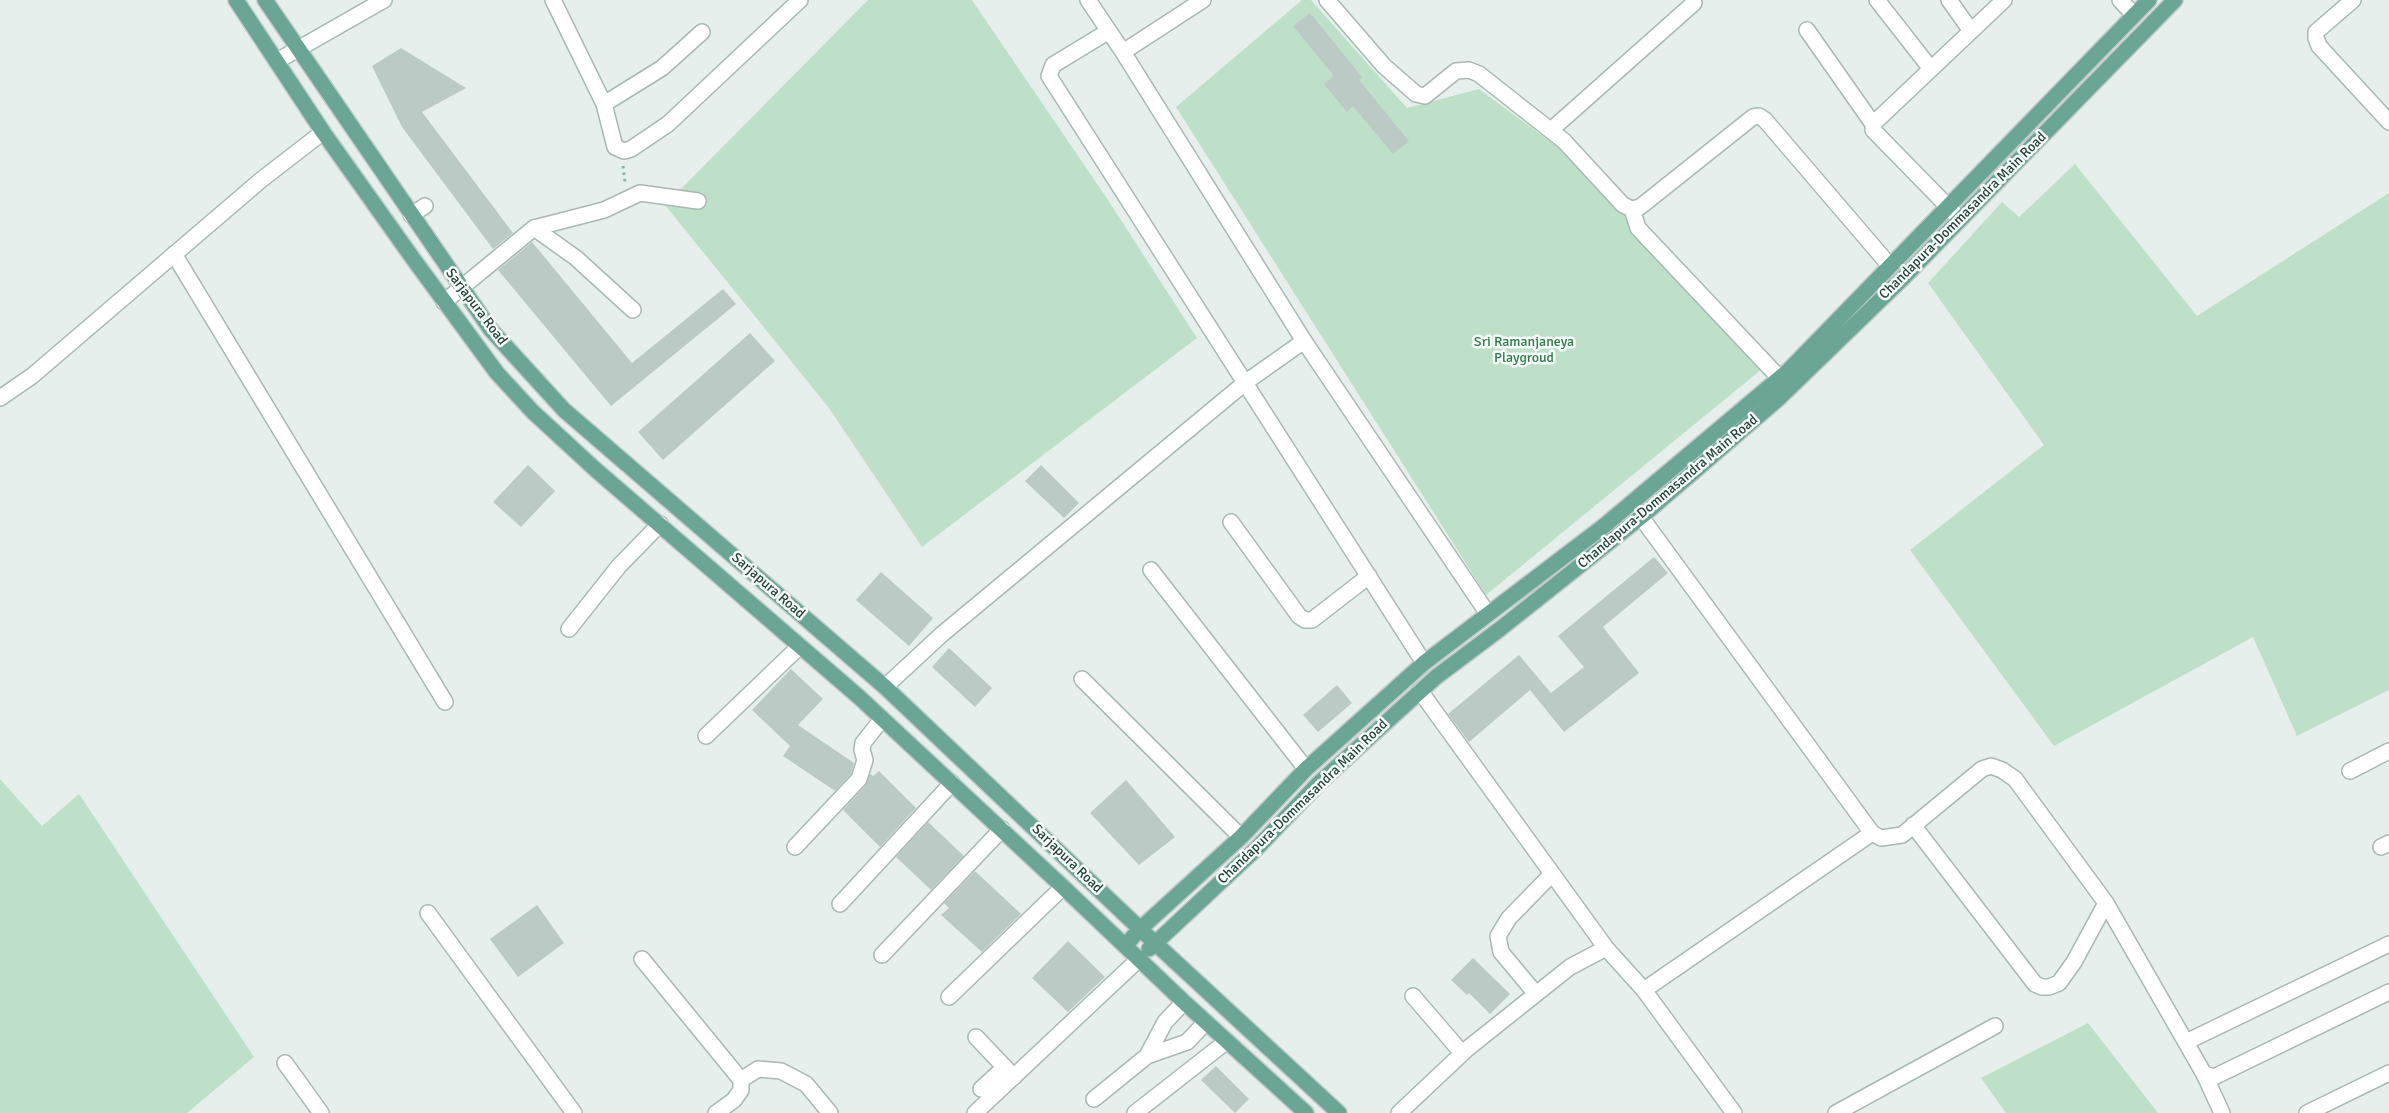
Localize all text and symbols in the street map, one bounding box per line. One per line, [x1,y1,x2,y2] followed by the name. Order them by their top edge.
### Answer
[1876,129,2050,303] street label: Chandapura-Dommasandra Main Road
[442,265,510,349] street label: Sarjapura Road
[1474,334,1574,367] park label: Sri Ramanjaneya Playgroud
[1575,412,1761,572] street label: Chandapura-Dommasandra Main Road
[728,550,808,622] street label: Sarjapura Road
[1215,716,1391,888] street label: Chandapura-Dommasandra Main Road
[1028,821,1106,897] street label: Sarjapura Road

